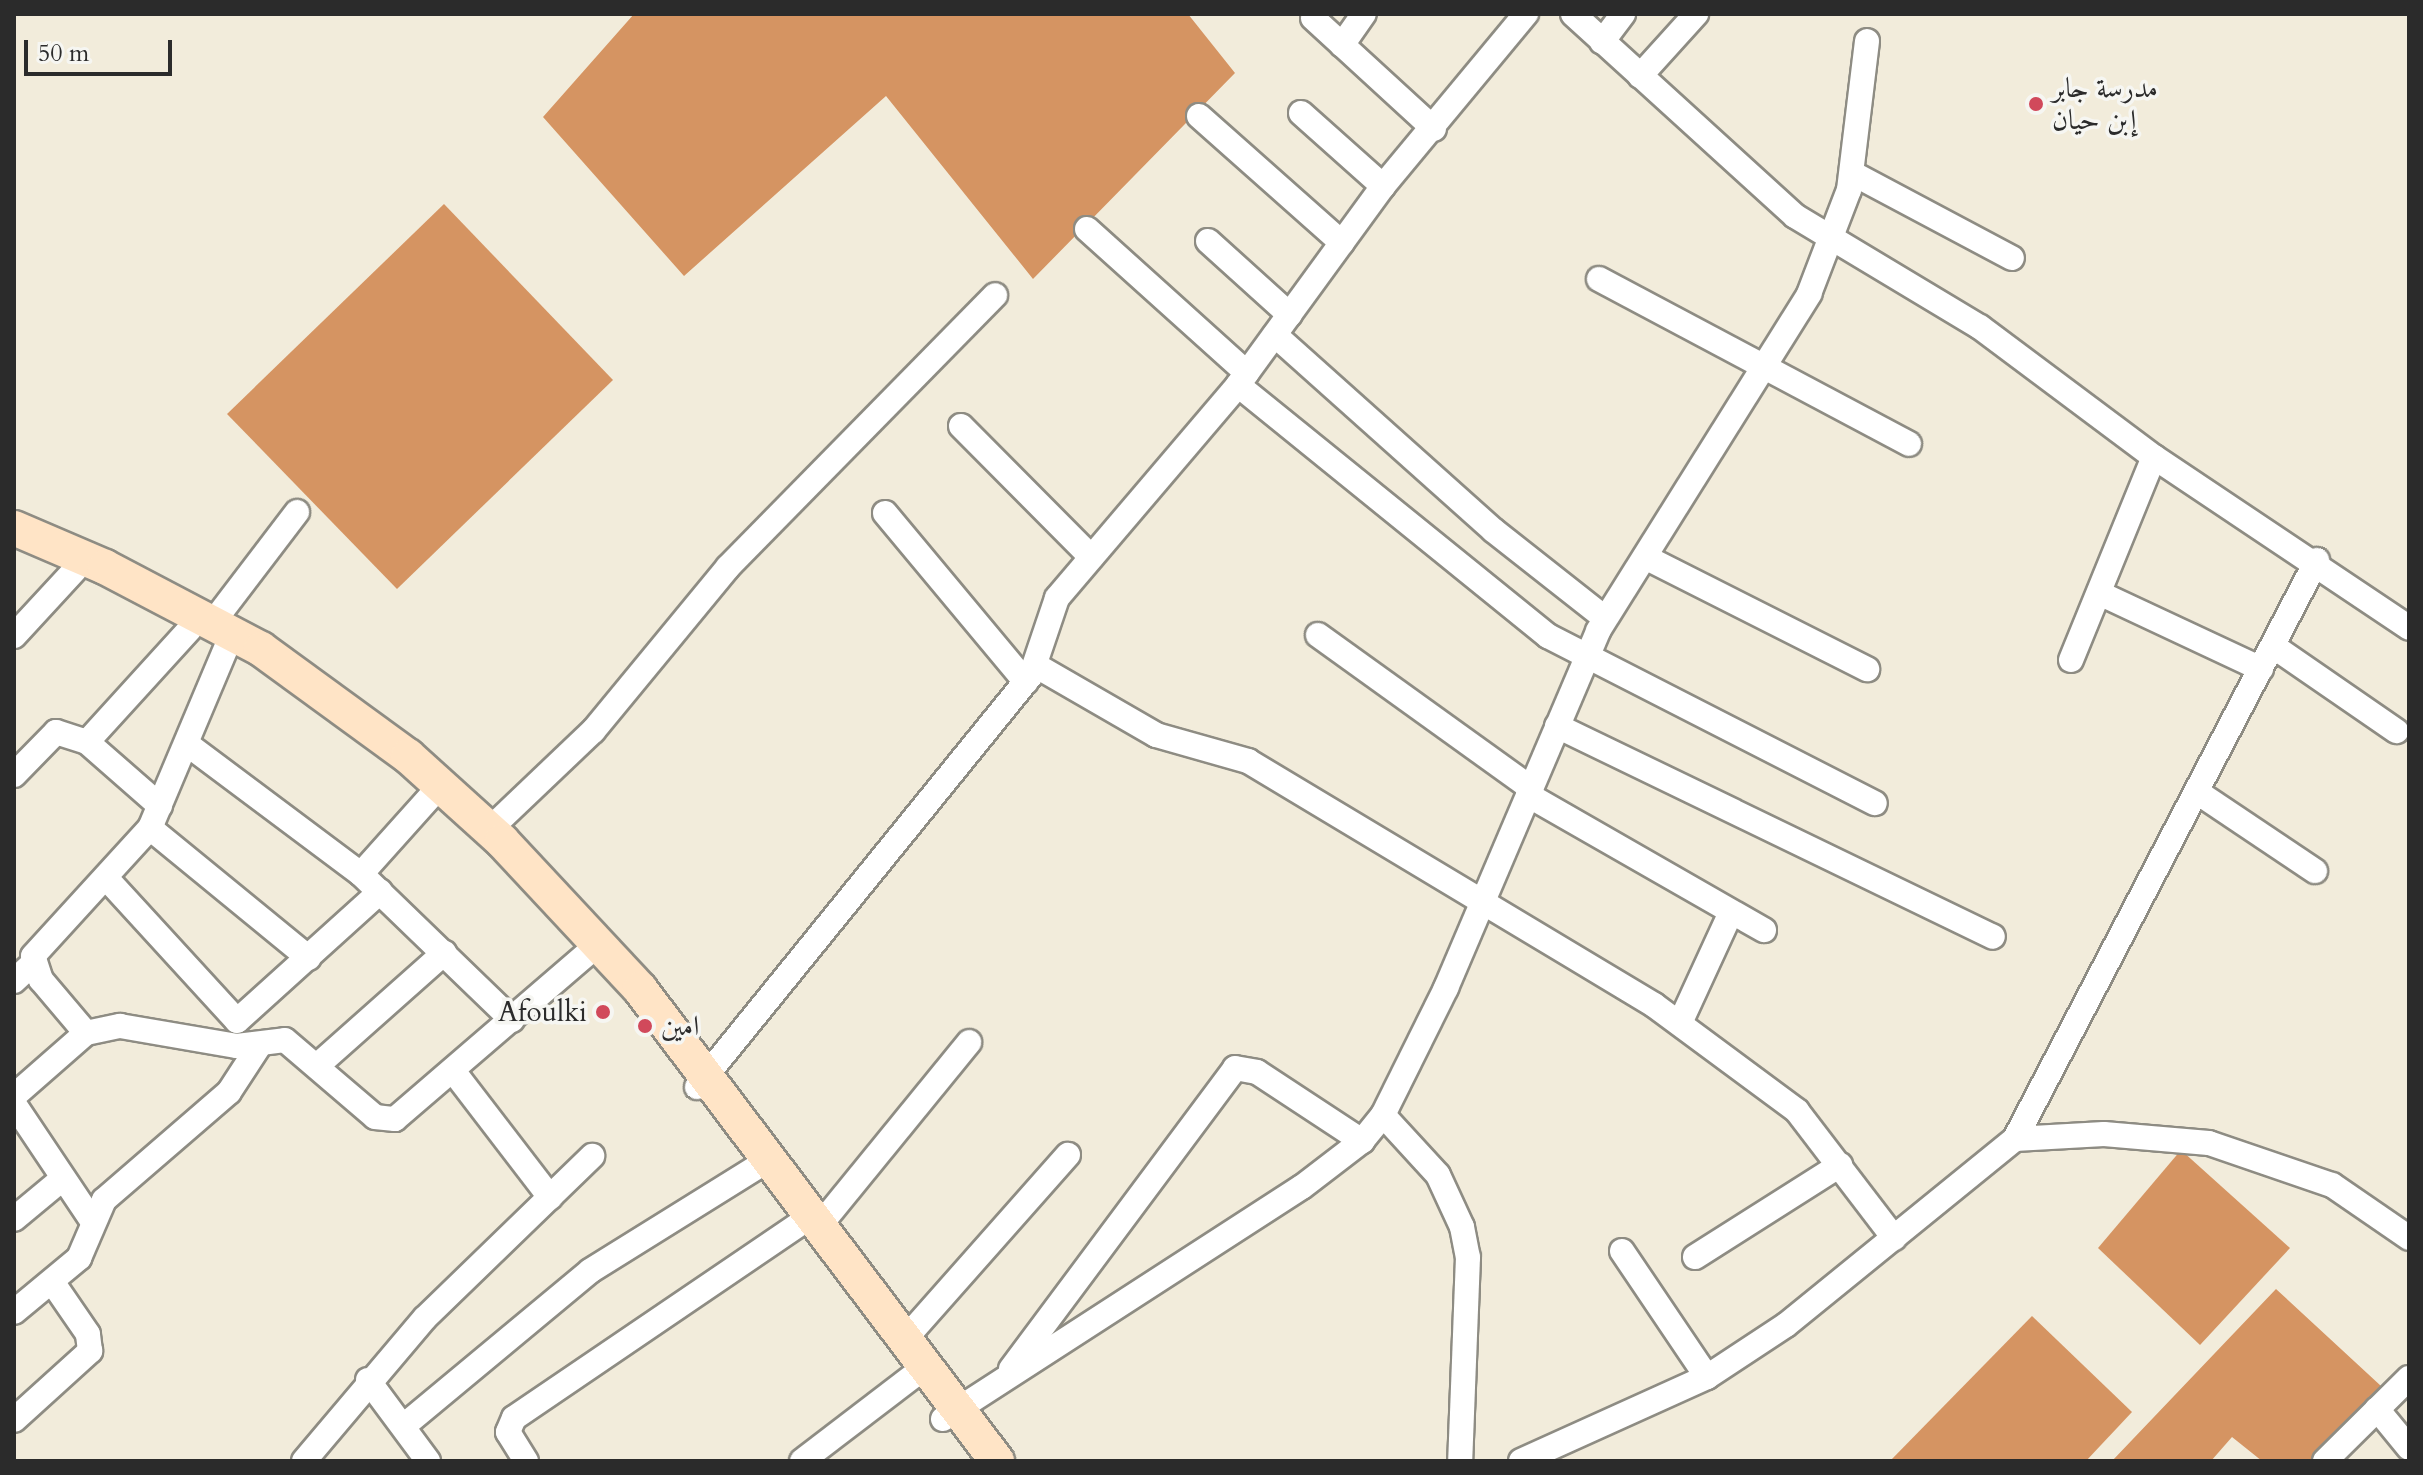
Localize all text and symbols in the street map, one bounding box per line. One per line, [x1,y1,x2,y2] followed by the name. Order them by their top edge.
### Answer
[28,24,176,74] scale bar
[38,37,89,70] text: 50 m
[2052,71,2158,137] place label: مدرسة جابر إبن حيان
[2027,95,2045,113] marker: مدرسة جابر إبن حيان
[498,995,587,1029] place label: Afoulki
[594,1003,612,1021] marker: Afoulki
[661,1009,699,1043] place label: امين
[636,1017,654,1035] marker: امين

